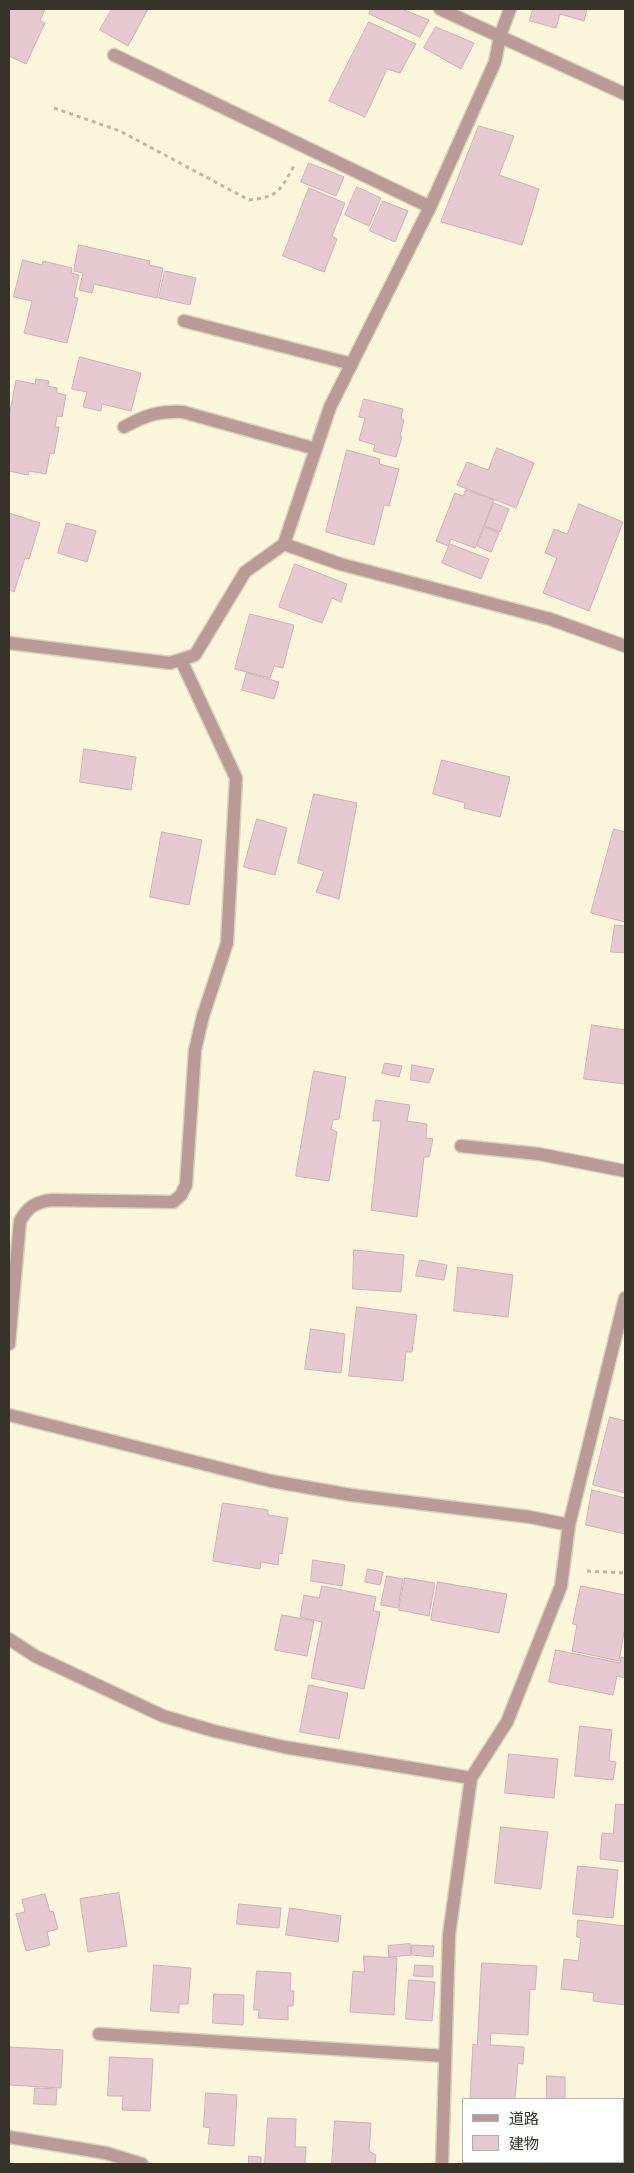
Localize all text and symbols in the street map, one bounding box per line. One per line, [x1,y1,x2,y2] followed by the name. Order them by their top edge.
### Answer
[462,2098,624,2163] legend
[509,2109,539,2127] text: 道路
[509,2134,539,2152] text: 建物

